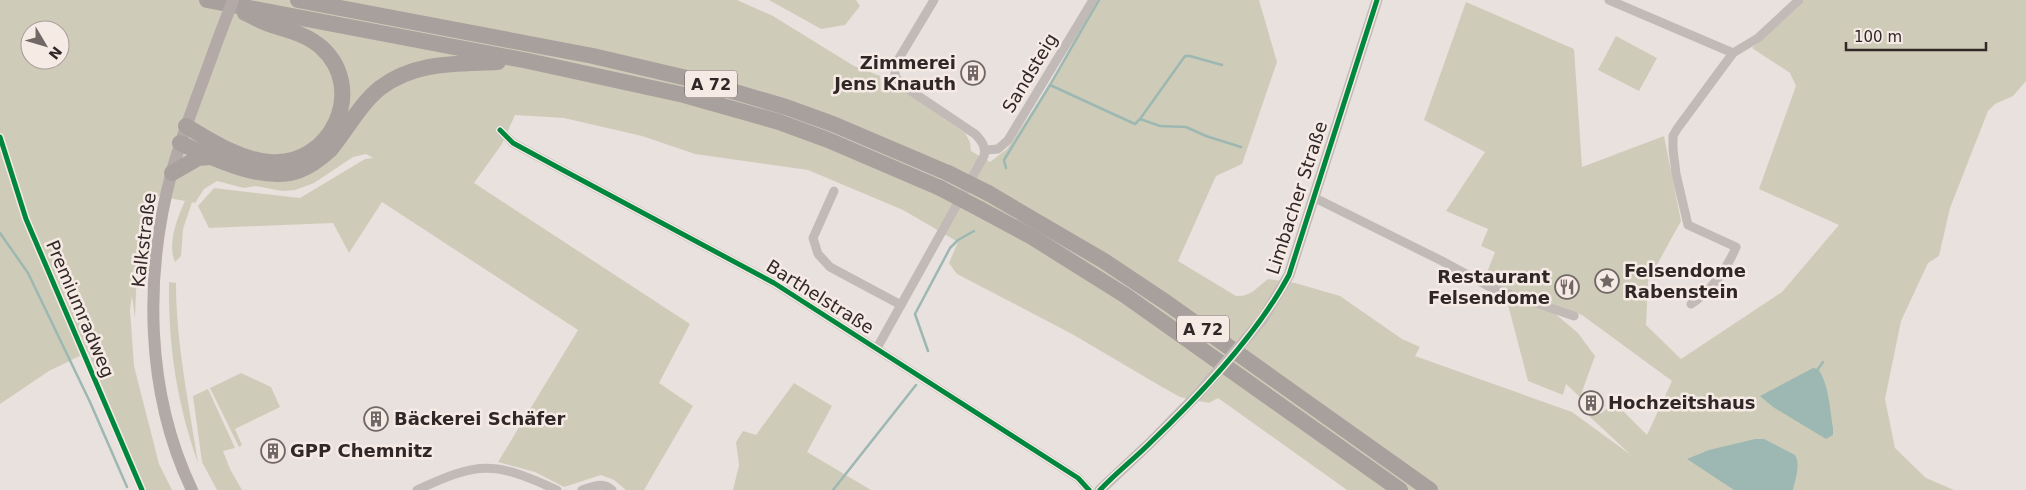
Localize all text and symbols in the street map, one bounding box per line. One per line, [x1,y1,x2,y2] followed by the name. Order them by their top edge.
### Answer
[20,20,70,70] north arrow
[1846,20,1986,52] scale bar
[1854,28,1902,46] text: 100 m
[998,29,1062,116] street label: Sandsteig
[45,43,65,63] text: N
[832,52,956,94] place label: Zimmerei Jens Knauth
[960,60,986,86] building icon: Zimmerei Jens Knauth
[685,70,737,98] road number: A 72
[1262,119,1331,277] street label: Limbacher Straße
[127,191,160,288] street label: Kalkstraße
[42,237,119,381] street label: Premiumradweg
[763,255,878,338] street label: Barthelstraße
[1624,260,1746,302] place label: Felsendome Rabenstein
[1428,266,1550,308] place label: Restaurant Felsendome
[1594,268,1620,294] place icon: Felsendome Rabenstein
[1554,274,1580,300] restaurant icon: Restaurant Felsendome
[1177,316,1229,342] road number: A 72
[1578,390,1604,416] building icon: Hochzeitshaus
[1608,392,1756,413] place label: Hochzeitshaus
[363,406,389,432] building icon: Bäckerei Schäfer
[394,408,565,429] place label: Bäckerei Schäfer
[260,438,286,464] building icon: GPP Chemnitz
[290,440,432,461] place label: GPP Chemnitz

